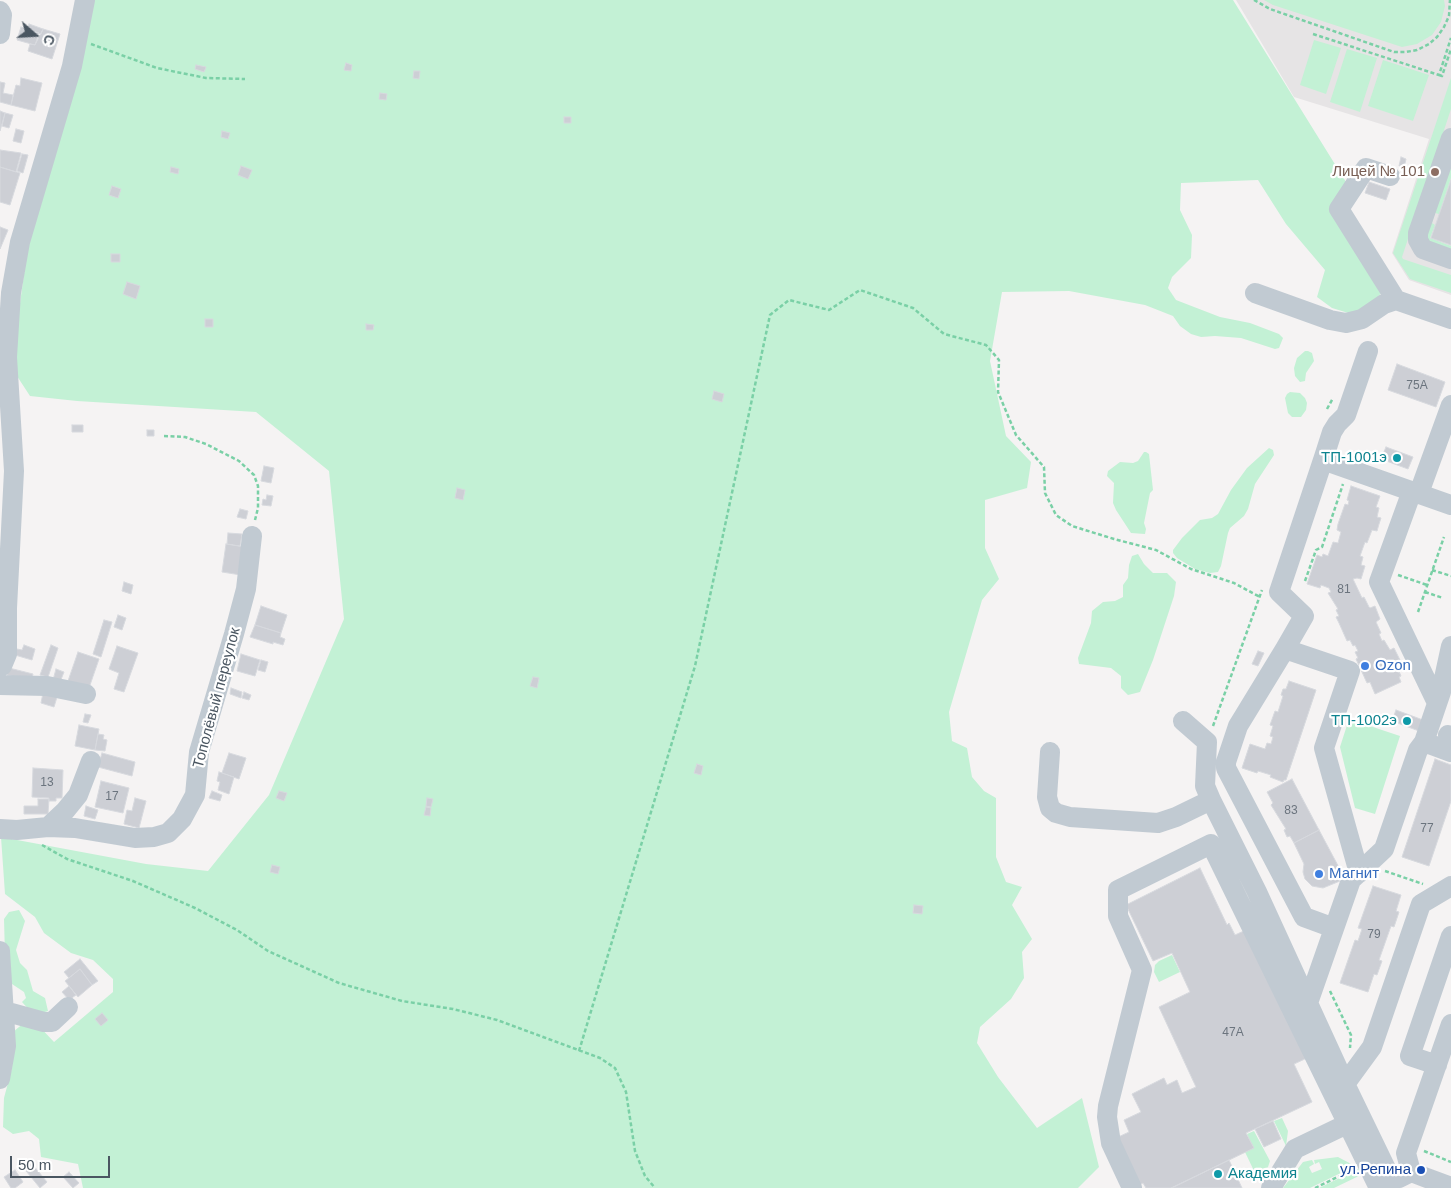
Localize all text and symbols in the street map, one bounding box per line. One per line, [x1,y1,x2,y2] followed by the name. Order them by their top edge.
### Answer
[10,10,60,60] north arrow
[40,32,58,47] text: С
[1332,163,1425,181] place label: Лицей № 101
[1429,166,1441,178] marker: Лицей № 101
[1406,379,1428,393] house number: 75А
[1321,449,1387,467] place label: ТП-1001э
[1391,452,1403,464] marker: ТП-1001э
[1337,583,1351,597] house number: 81
[190,626,244,770] street label: Тополёвый переулок
[1375,657,1411,675] place label: Ozon
[1359,660,1371,672] marker: Ozon
[1331,712,1397,730] place label: ТП-1002э
[1401,715,1413,727] marker: ТП-1002э
[40,776,54,790] house number: 13
[105,790,119,804] house number: 17
[1284,804,1298,818] house number: 83
[1420,822,1434,836] house number: 77
[1329,865,1379,883] place label: Магнит
[1313,868,1325,880] marker: Магнит
[1367,928,1381,942] house number: 79
[1222,1026,1244,1040] house number: 47А
[12,1146,112,1178] scale bar
[18,1156,51,1173] text: 50 m
[1340,1161,1411,1179] place label: ул.Репина
[1415,1164,1427,1176] marker: ул.Репина
[1228,1165,1297,1183] place label: Академия
[1212,1168,1224,1180] marker: Академия

